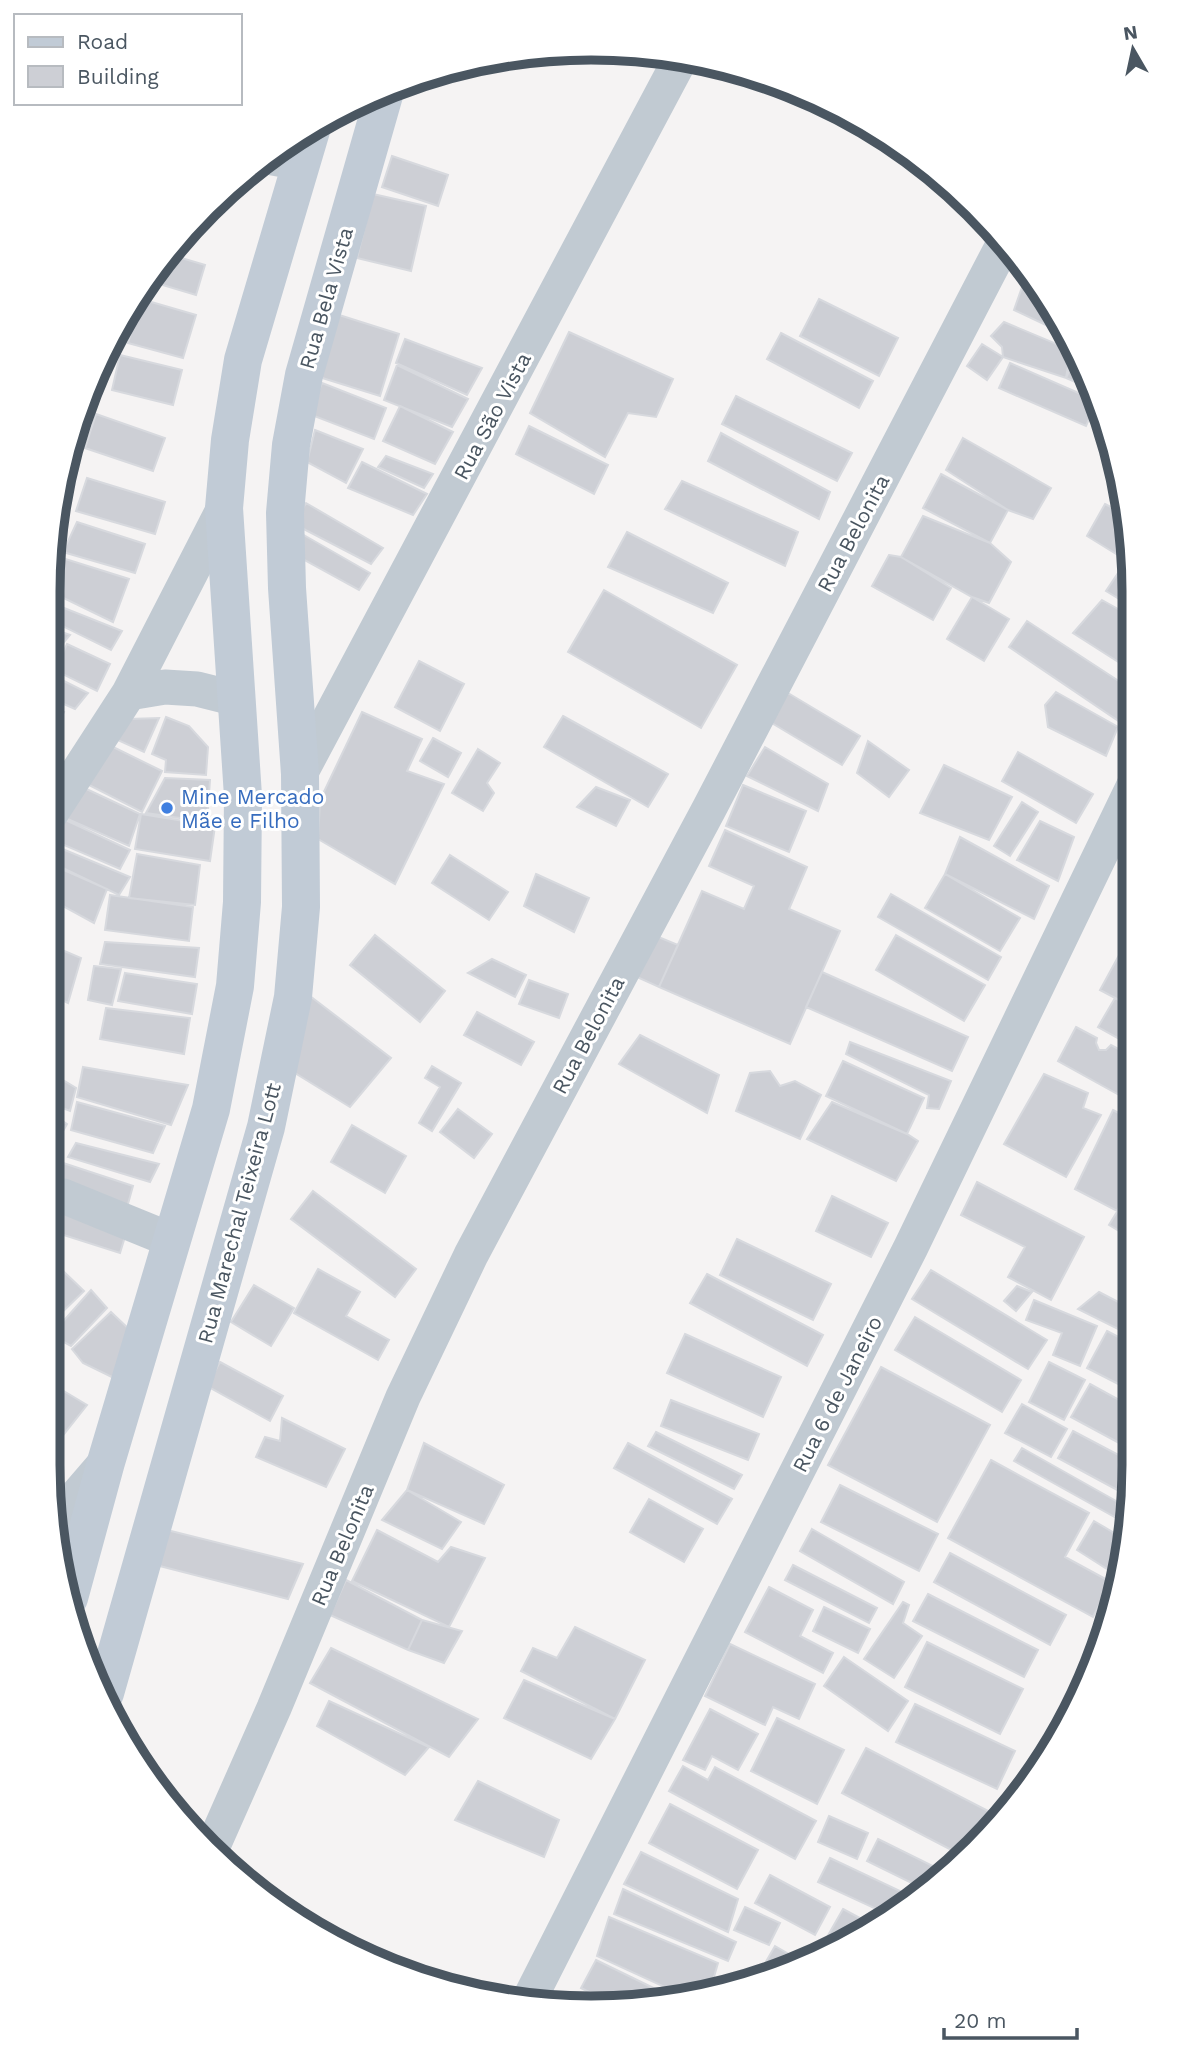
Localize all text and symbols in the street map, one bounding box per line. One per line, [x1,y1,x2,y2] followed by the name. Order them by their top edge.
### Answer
[14,14,242,105] legend
[1098,14,1168,84] north arrow
[1122,20,1139,45] text: N
[77,29,128,54] text: Road
[77,64,159,89] text: Building
[294,224,358,372] street label: Rua Bela Vista
[448,348,536,484] street label: Rua São Vista
[812,470,894,596] street label: Rua Belonita
[181,784,324,833] place label: Mine Mercado Mãe e Filho
[159,800,175,816] marker: Mine Mercado Mãe e Filho
[547,972,629,1098] street label: Rua Belonita
[192,1080,286,1346] street label: Rua Marechal Teixeira Lott
[787,1312,887,1476] street label: Rua 6 de Janeiro
[305,1480,379,1609] street label: Rua Belonita
[944,1996,1077,2040] scale bar
[954,2008,1006,2033] text: 20 m

